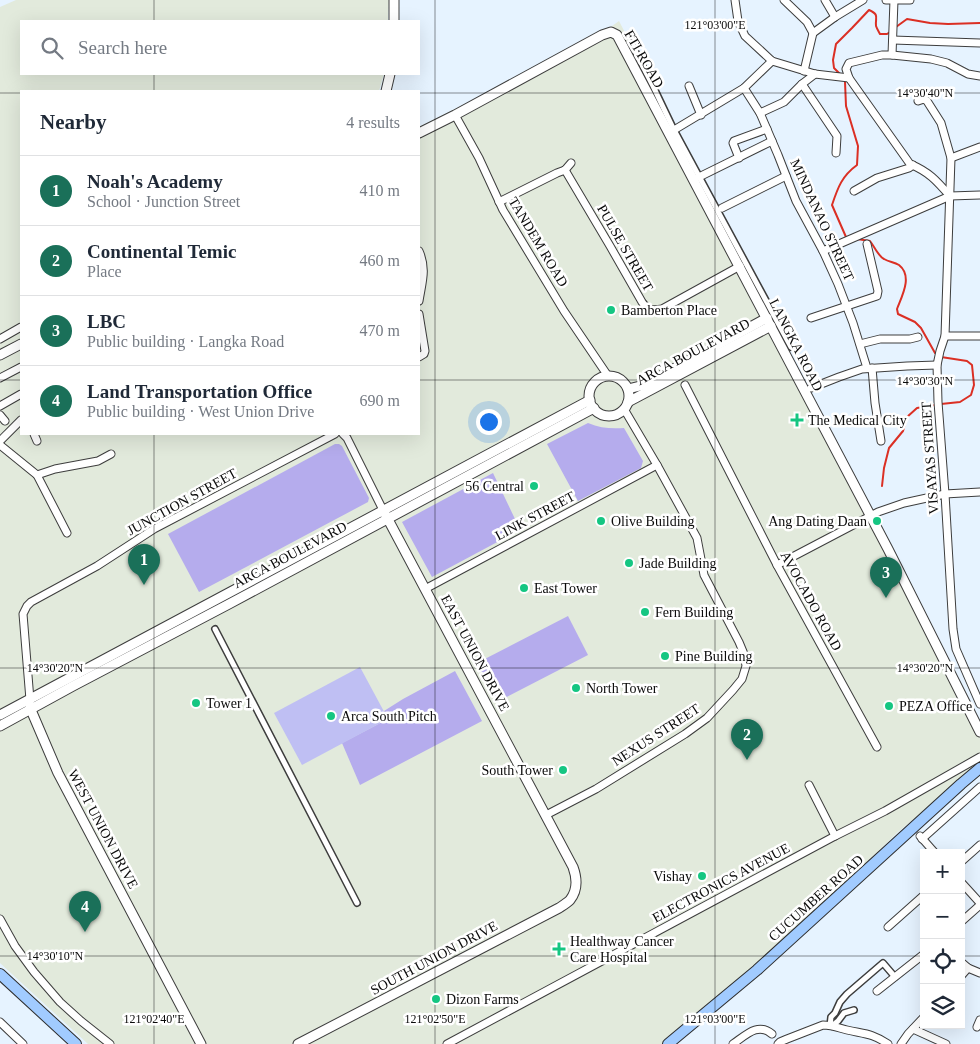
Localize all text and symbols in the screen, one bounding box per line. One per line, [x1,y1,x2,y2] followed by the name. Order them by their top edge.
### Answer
[684,18,746,32] text: 121°03'00"E
[20,20,420,75] search box
[621,27,667,91] street label: FTI ROAD
[38,34,66,62] icon: search
[78,37,167,58] text: Search here
[897,86,954,100] text: 14°30'40"N
[40,110,107,134] text: Nearby
[346,114,400,131] text: 4 results
[787,157,857,284] street label: MINDANAO STREET
[87,171,223,192] text: Noah's Academy
[52,182,60,199] text: 1
[360,182,400,199] text: 410 m
[87,193,240,210] text: School · Junction Street
[505,194,571,290] street label: TANDEM ROAD
[594,202,656,294] street label: PULSE STREET
[87,241,236,262] text: Continental Temic
[52,252,60,269] text: 2
[360,252,400,269] text: 460 m
[87,263,122,280] text: Place
[766,296,826,394] street label: LANGKA ROAD
[621,303,717,318] place label: Bamberton Place
[605,304,617,316] marker: Bamberton Place
[87,311,126,332] text: LBC
[634,316,752,388] street label: ARCA BOULEVARD
[52,322,60,339] text: 3
[360,322,400,339] text: 470 m
[87,333,284,350] text: Public building · Langka Road
[897,374,954,388] text: 14°30'30"N
[87,381,312,402] text: Land Transportation Office
[52,392,60,409] text: 4
[360,392,400,409] text: 690 m
[919,401,941,515] street label: VISAYAS STREET
[87,403,314,420] text: Public building · West Union Drive
[476,409,502,435] your location
[790,413,804,427] marker: The Medical City
[808,413,907,428] place label: The Medical City
[124,465,240,538] street label: JUNCTION STREET
[465,479,524,494] place label: 56 Central
[528,480,540,492] marker: 56 Central
[493,488,578,543] street label: LINK STREET
[611,514,695,529] place label: Olive Building
[768,514,867,529] place label: Ang Dating Daan
[595,515,607,527] marker: Olive Building
[871,515,883,527] marker: Ang Dating Daan
[231,519,349,591] street label: ARCA BOULEVARD
[128,544,160,585] pin: 1
[777,549,845,653] street label: AVOCADO ROAD
[639,556,716,571] place label: Jade Building
[623,557,635,569] marker: Jade Building
[870,557,902,598] pin: 3
[534,581,597,596] place label: East Tower
[518,582,530,594] marker: East Tower
[438,592,512,714] street label: EAST UNION DRIVE
[655,605,733,620] place label: Fern Building
[639,606,651,618] marker: Fern Building
[675,649,752,664] place label: Pine Building
[659,650,671,662] marker: Pine Building
[27,661,84,675] text: 14°30'20"N
[897,661,954,675] text: 14°30'20"N
[586,681,658,696] place label: North Tower
[570,682,582,694] marker: North Tower
[206,696,252,711] place label: Tower 1
[190,697,202,709] marker: Tower 1
[899,699,972,714] place label: PEZA Office
[883,700,895,712] marker: PEZA Office
[609,701,703,769] street label: NEXUS STREET
[341,709,437,724] place label: Arca South Pitch
[325,710,337,722] marker: Arca South Pitch
[731,719,763,760] pin: 2
[482,763,553,778] place label: South Tower
[557,764,569,776] marker: South Tower
[65,767,141,891] street label: WEST UNION DRIVE
[650,840,792,926] street label: ELECTRONICS AVENUE
[920,849,965,1029] map controls
[920,849,965,894] button: +
[766,852,866,944] street label: CUCUMBER ROAD
[653,869,692,884] place label: Vishay
[696,870,708,882] marker: Vishay
[69,891,101,932] pin: 4
[920,894,965,939] button: −
[368,918,500,998] street label: SOUTH UNION DRIVE
[570,934,674,965] place label: Healthway Cancer Care Hospital
[920,939,965,984] button: locate
[552,942,566,956] marker: Healthway Cancer Care Hospital
[27,949,84,963] text: 14°30'10"N
[920,984,965,1029] button: layers
[446,992,519,1007] place label: Dizon Farms
[430,993,442,1005] marker: Dizon Farms
[123,1012,185,1026] text: 121°02'40"E
[404,1012,466,1026] text: 121°02'50"E
[684,1012,746,1026] text: 121°03'00"E

